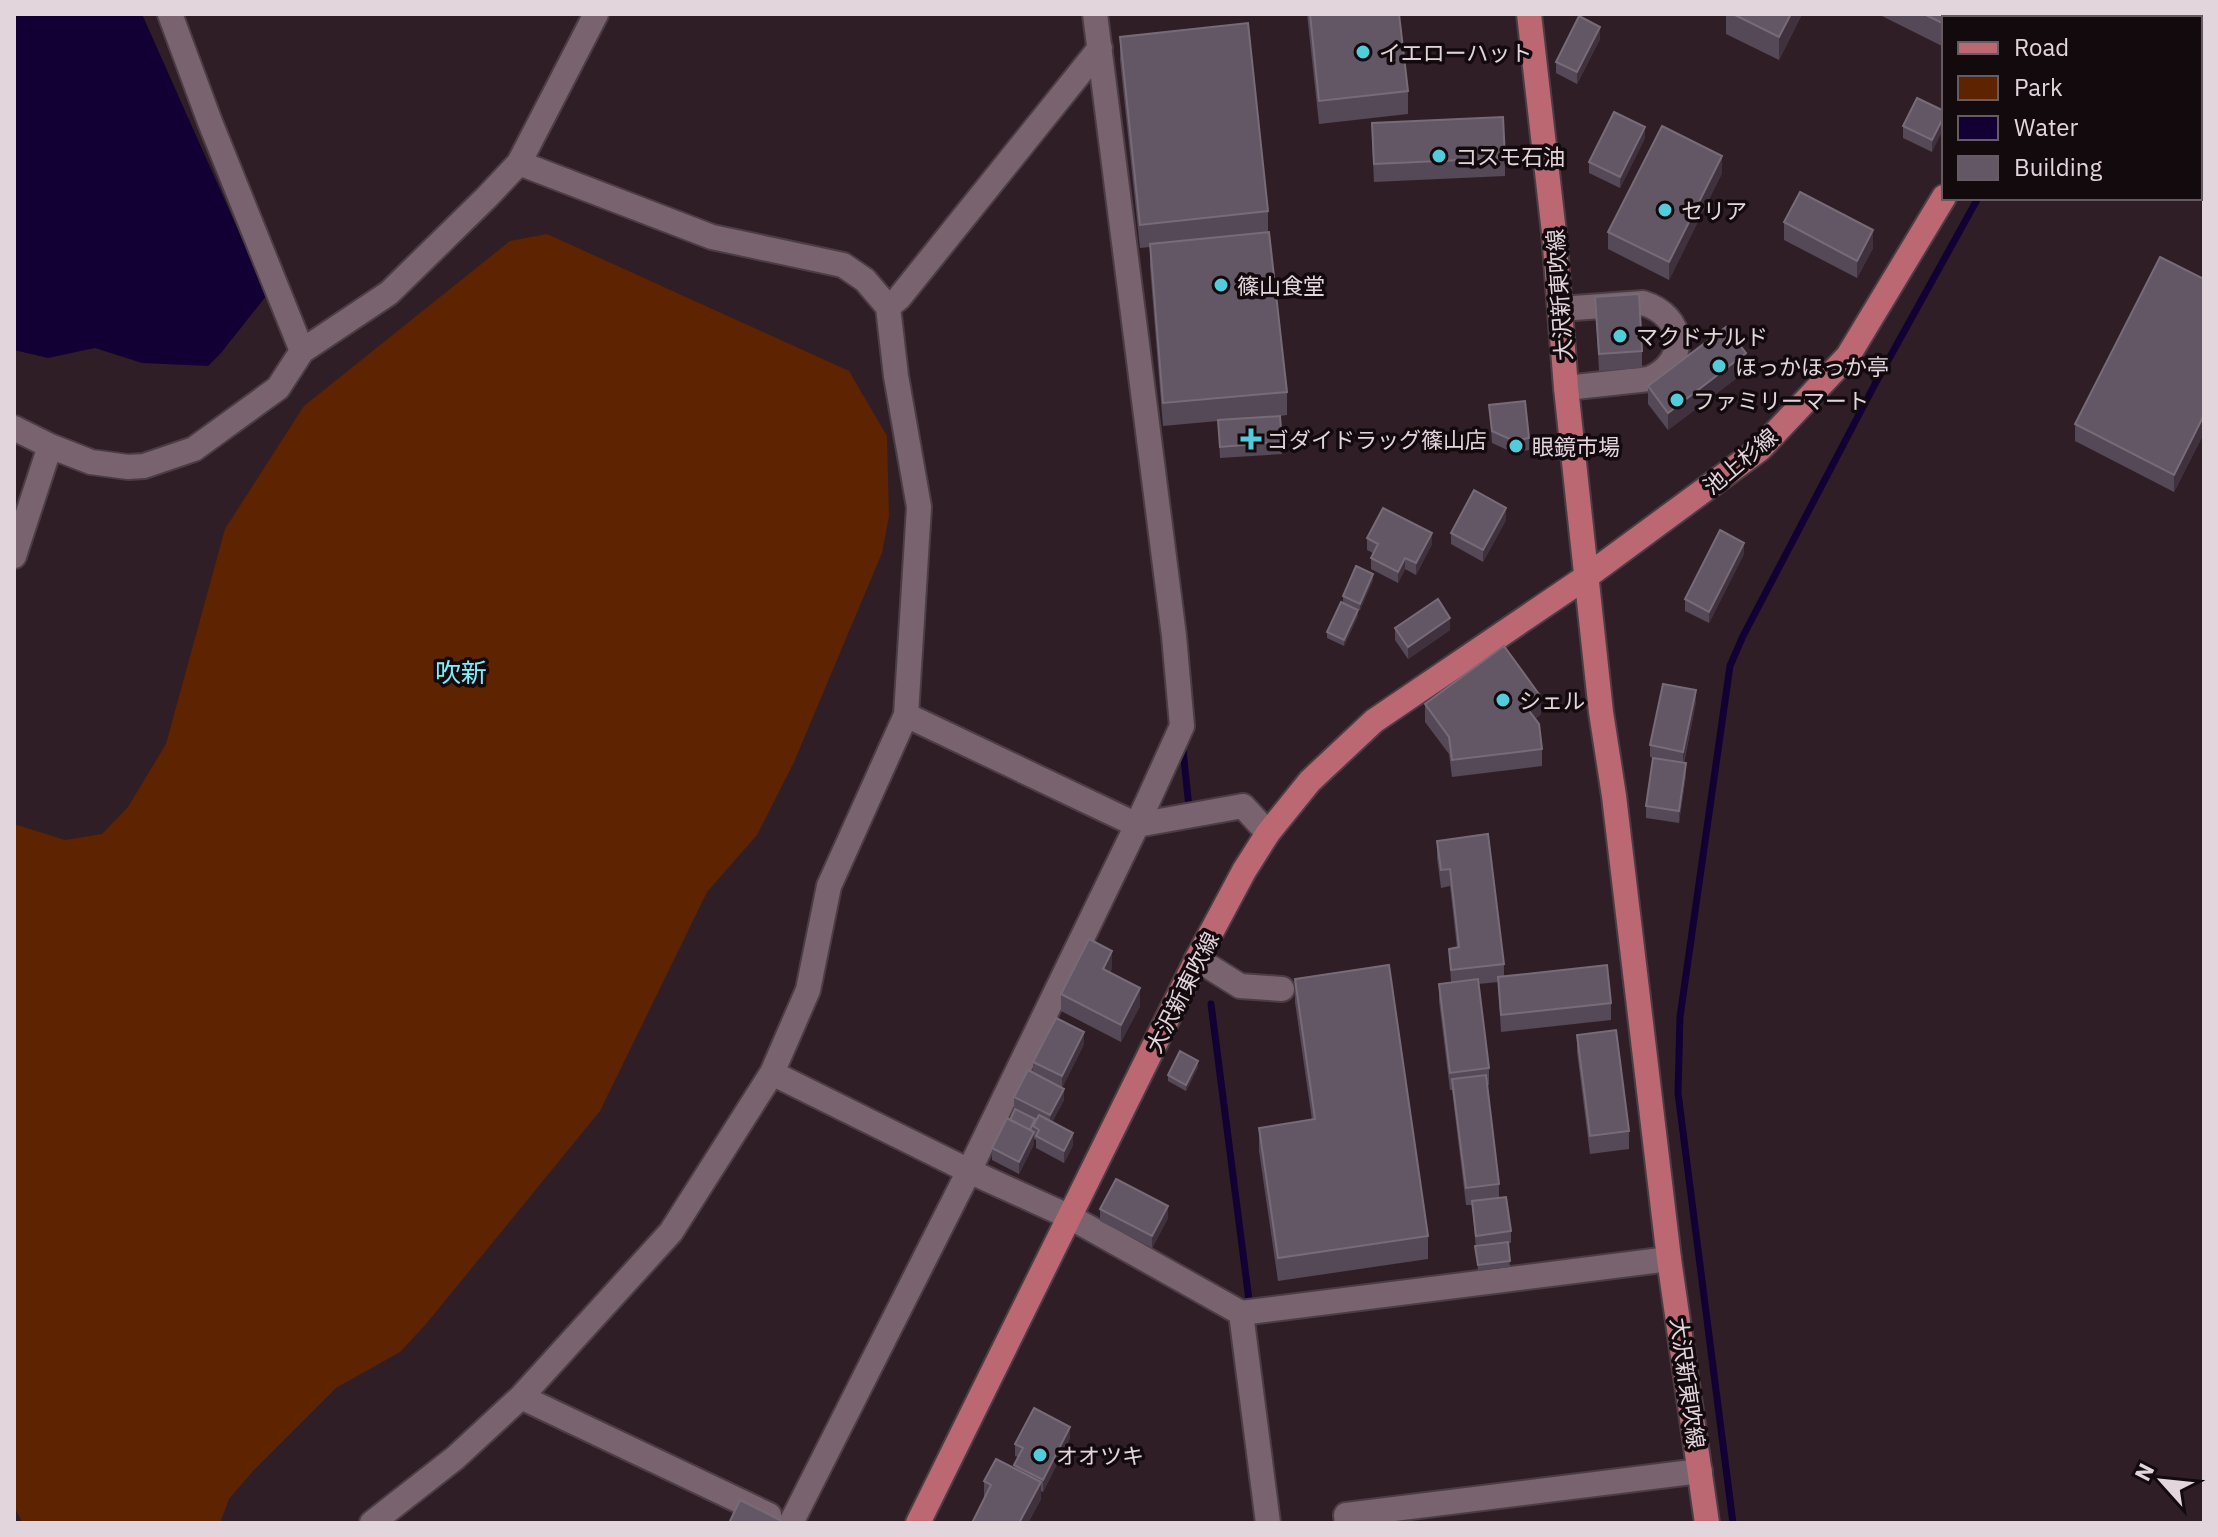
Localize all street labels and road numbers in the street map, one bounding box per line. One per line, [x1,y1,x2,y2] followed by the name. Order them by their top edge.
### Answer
[1540,228,1578,362] street label: 大沢新東吹線
[1697,422,1783,500] street label: 池上杉線
[1139,927,1225,1057] street label: 大沢新東吹線
[1664,1316,1712,1450] street label: 大沢新東吹線

